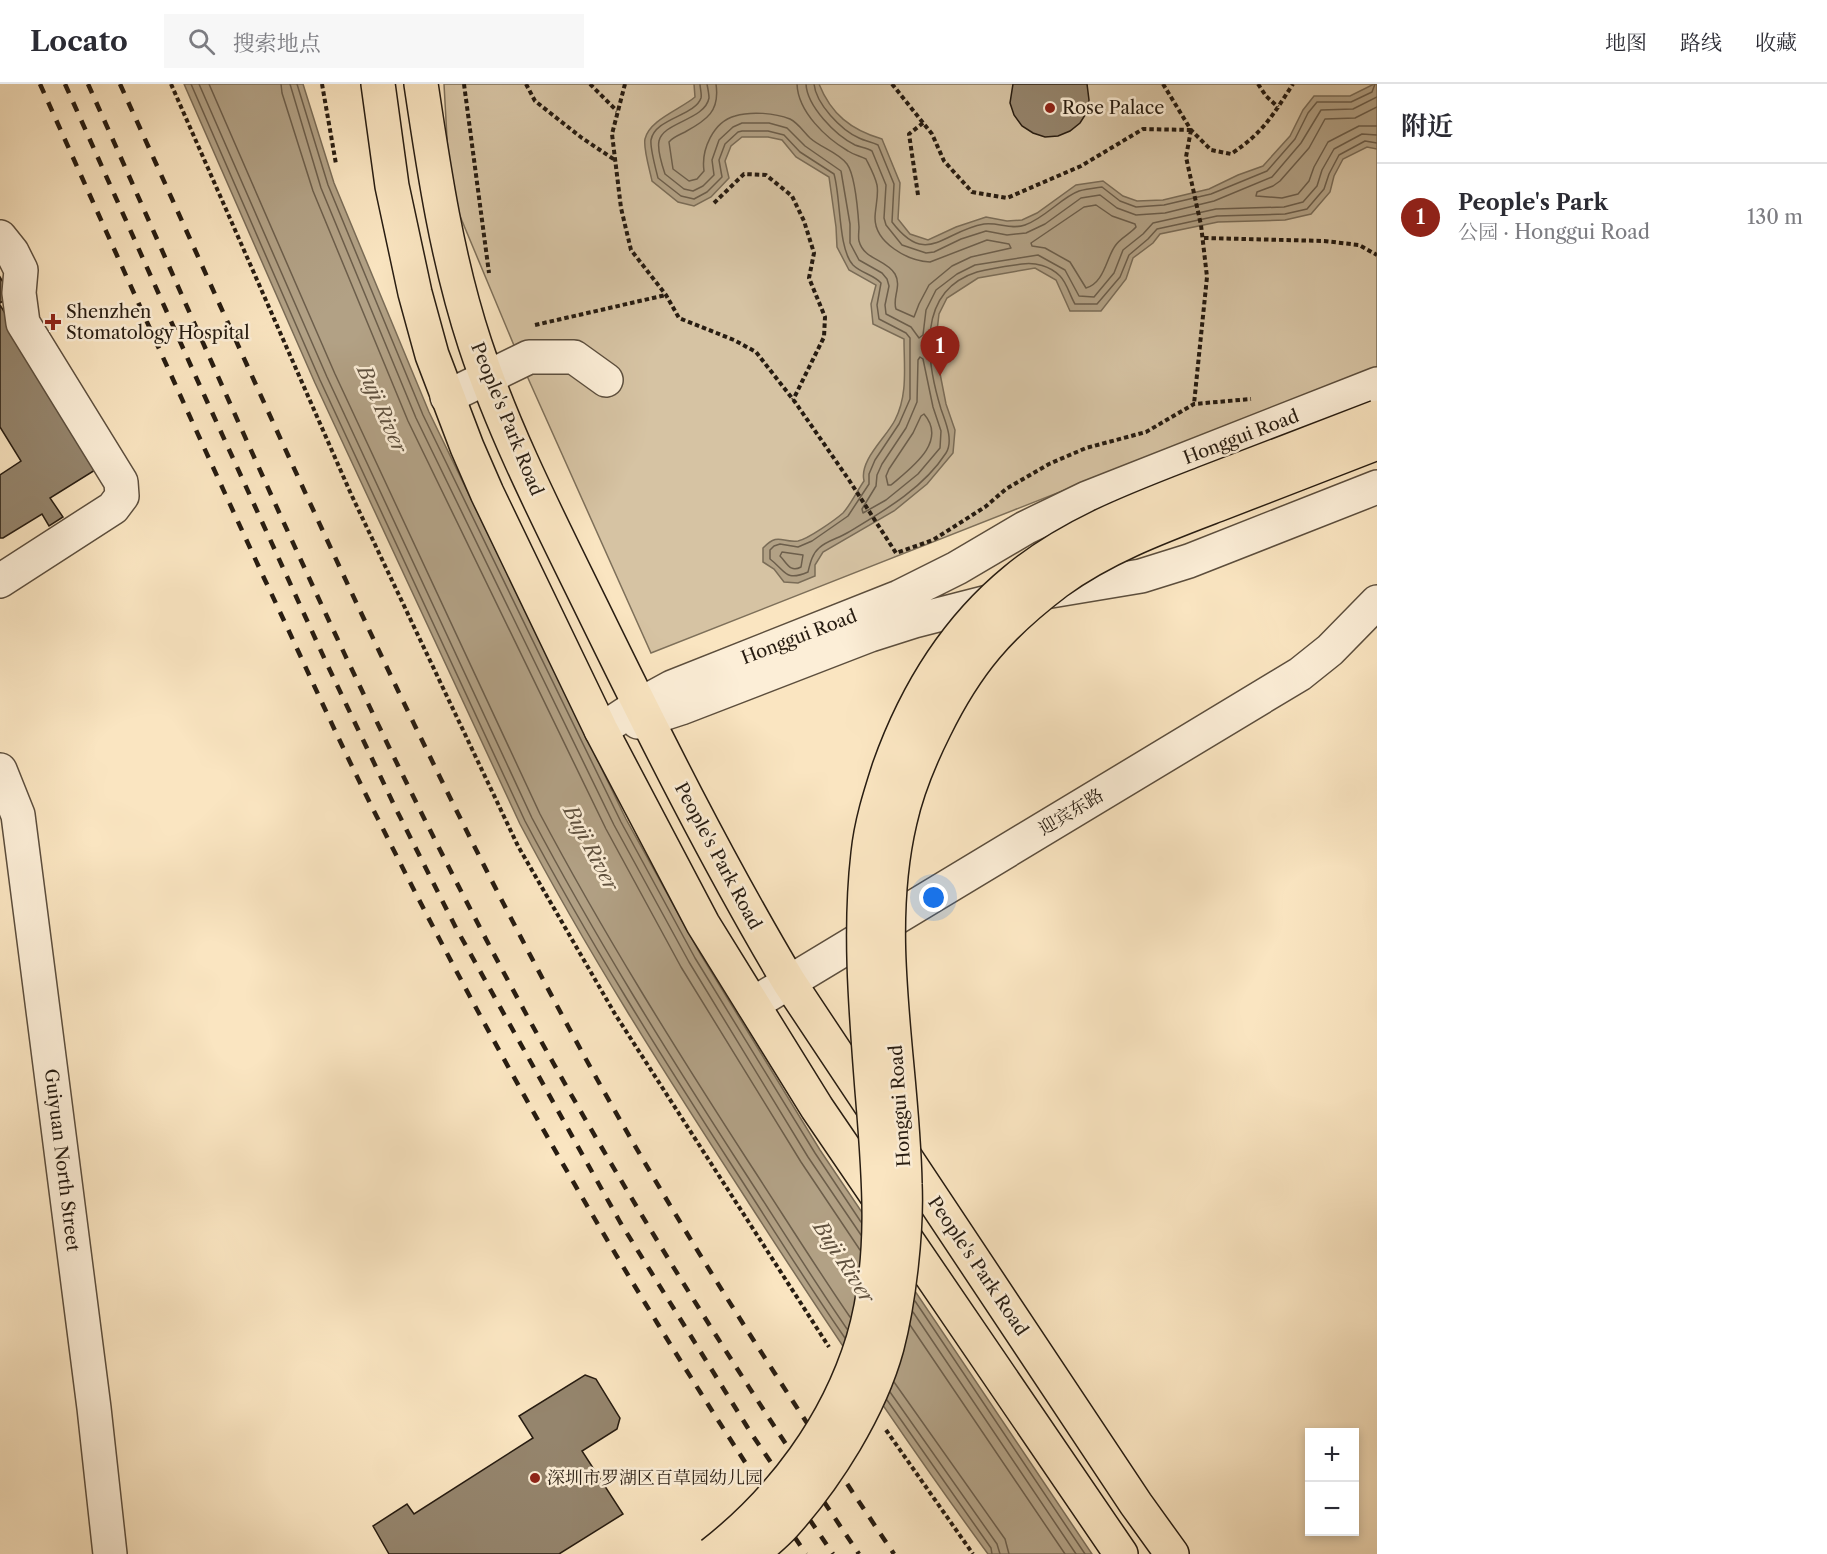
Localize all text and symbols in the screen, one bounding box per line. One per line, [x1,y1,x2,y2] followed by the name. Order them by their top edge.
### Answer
[164,14,584,68] search box
[30,24,128,58] text: Locato
[185,25,218,58] icon: search
[233,30,321,57] text: 搜索地点
[1605,30,1647,55] text: 地图
[1680,30,1722,55] text: 路线
[1755,30,1797,55] text: 收藏
[1062,97,1164,119] place label: Rose Palace
[1043,101,1057,115] marker: Rose Palace
[1401,110,1453,142] text: 附近
[1458,189,1608,216] text: People's Park
[1416,205,1425,229] text: 1
[1747,205,1803,229] text: 130 m
[1458,220,1650,244] text: 公园 · Honggui Road
[66,301,250,344] place label: Shenzhen Stomatology Hospital
[44,313,62,331] marker: Shenzhen Stomatology Hospital
[920,326,960,376] pin: 1
[466,339,548,499] street label: People's Park Road
[351,360,413,458] water label: Buji River
[1180,405,1302,469] street label: Honggui Road
[738,605,860,669] street label: Honggui Road
[670,779,766,933] street label: People's Park Road
[1034,784,1108,840] street label: 迎宾东路
[558,799,624,896] water label: Buji River
[919,883,948,912] your location
[885,1044,915,1168] street label: Honggui Road
[40,1067,84,1253] street label: Guiyuan North Street
[923,1192,1033,1340] street label: People's Park Road
[807,1215,880,1309] water label: Buji River
[1305,1428,1359,1536] map controls
[1305,1428,1359,1482] button: +
[547,1467,763,1489] place label: 深圳市罗湖区百草园幼儿园
[528,1471,542,1485] marker: 深圳市罗湖区百草园幼儿园
[1305,1482,1359,1536] button: −

